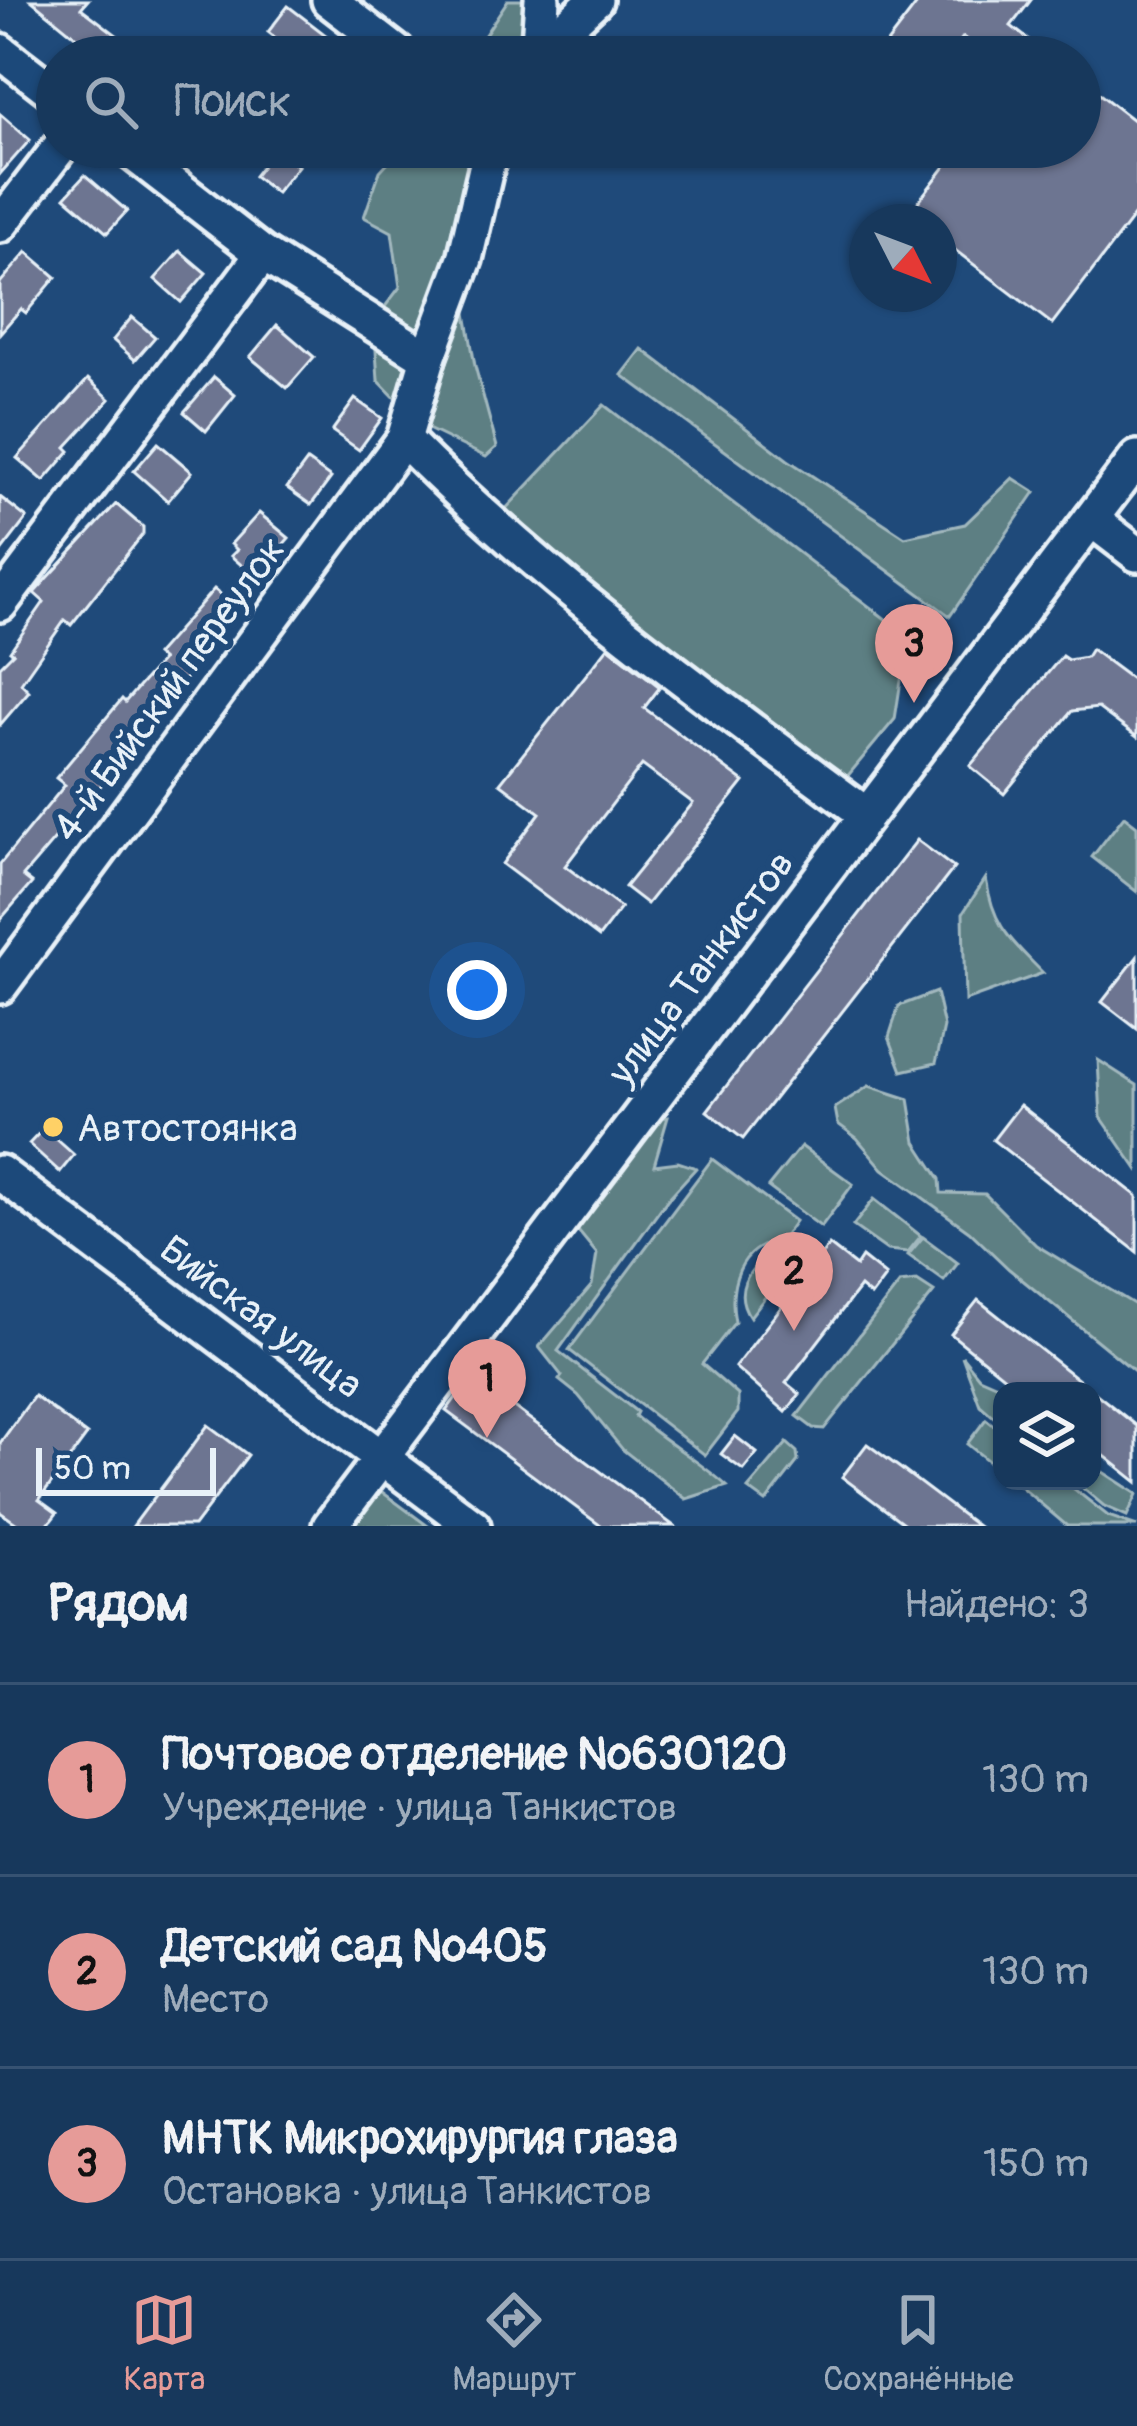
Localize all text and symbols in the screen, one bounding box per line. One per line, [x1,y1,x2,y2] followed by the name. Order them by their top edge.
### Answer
[36,36,1101,168] search box
[78,69,144,135] icon: search
[174,74,291,130] text: Поиск
[849,204,957,312] north arrow
[42,527,296,851] street label: 4-й Бийский переулок
[875,604,953,703] pin: 3
[596,841,805,1096] street label: улица Танкистов
[447,960,507,1020] your location
[77,1104,298,1153] place label: Автостоянка
[40,1114,66,1140] marker: Автостоянка
[150,1225,372,1409] street label: Бийская улица
[755,1232,833,1331] pin: 2
[448,1339,526,1438] pin: 1
[993,1382,1101,1490] map controls
[993,1382,1101,1490] button: layers
[36,1442,216,1495] scale bar
[54,1448,131,1489] text: 50 m
[48,1572,189,1636] text: Рядом
[904,1580,1089,1629] text: Найдено: 3
[162,1727,787,1783] text: Почтовое отделение №630120
[79,1755,95,1804] text: 1
[982,1755,1089,1804] text: 130 m
[162,1783,677,1832] text: Учреждение · улица Танкистов
[162,1919,548,1975] text: Детский сад №405
[76,1947,98,1996] text: 2
[982,1947,1089,1996] text: 130 m
[162,1975,269,2024] text: Место
[162,2111,678,2167] text: МНТК Микрохирургия глаза
[76,2139,98,2188] text: 3
[983,2139,1089,2188] text: 150 m
[162,2167,652,2216] text: Остановка · улица Танкистов
[123,2287,205,2400] tab: Карта
[452,2287,576,2400] tab: Маршрут
[823,2287,1014,2400] tab: Сохранённые

